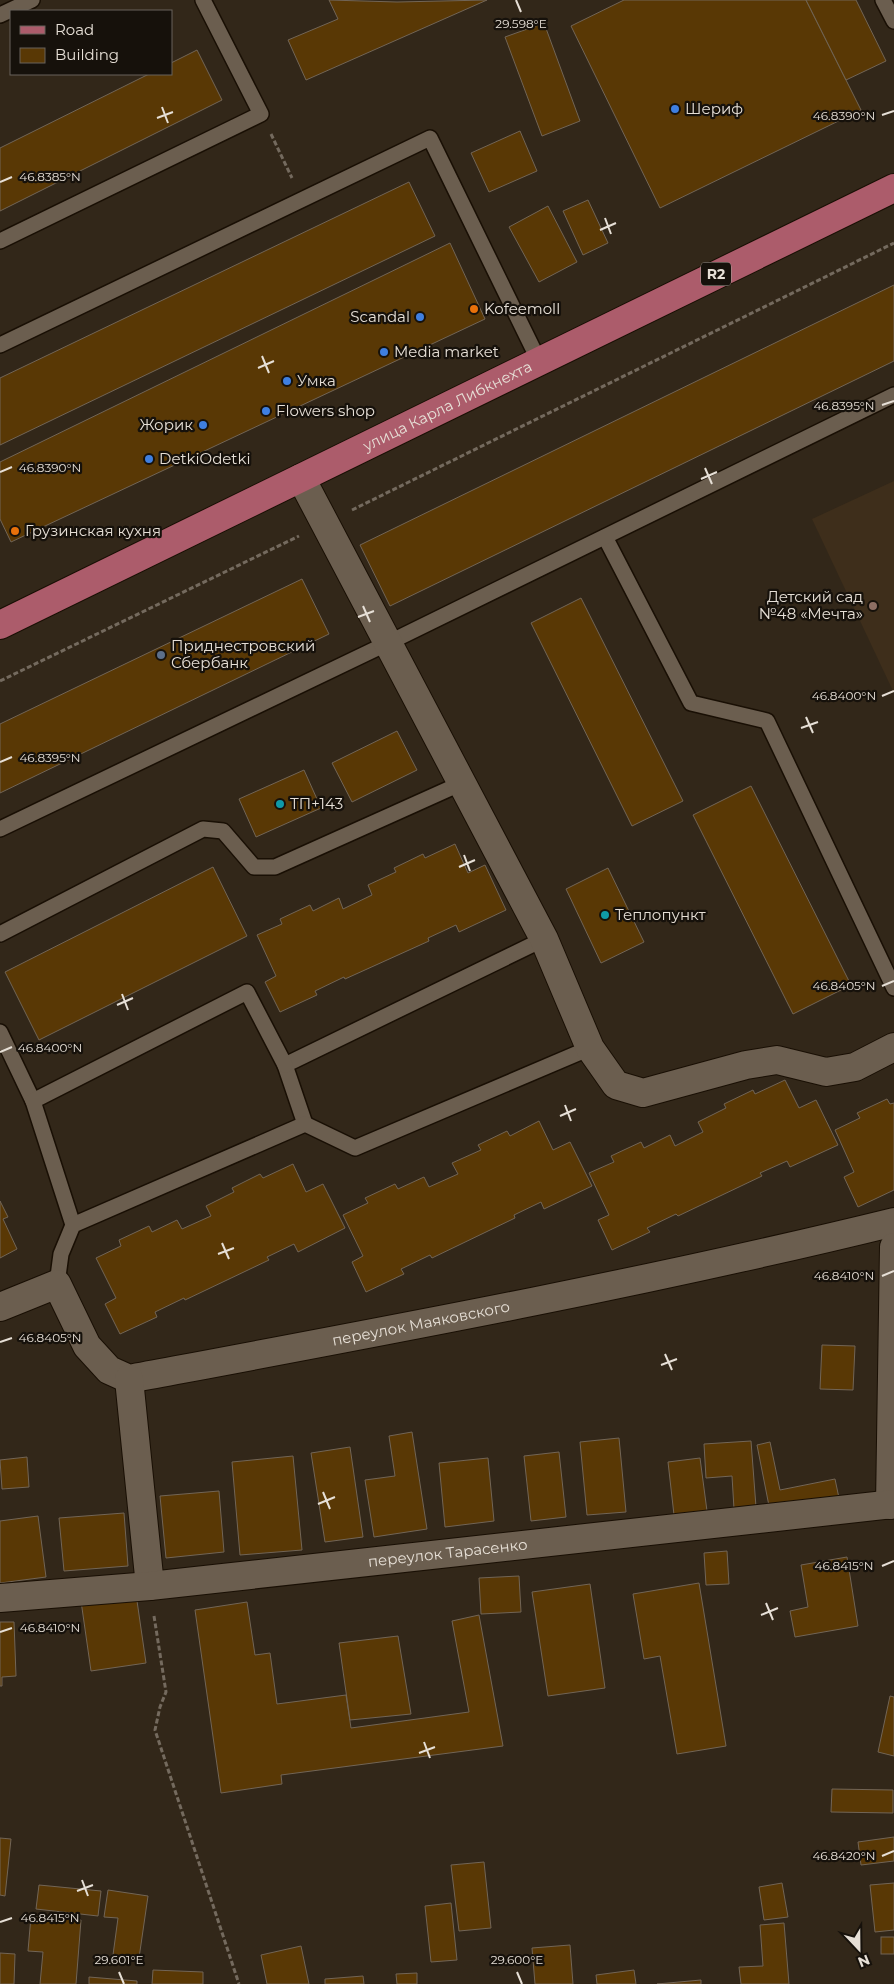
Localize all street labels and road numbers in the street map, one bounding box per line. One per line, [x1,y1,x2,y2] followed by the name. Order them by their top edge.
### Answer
[701,262,731,286] road number: R2
[359,357,535,456] street label: улица Карла Либкнехта
[330,1297,511,1350] street label: переулок Маяковского
[367,1534,528,1571] street label: переулок Тарасенко

